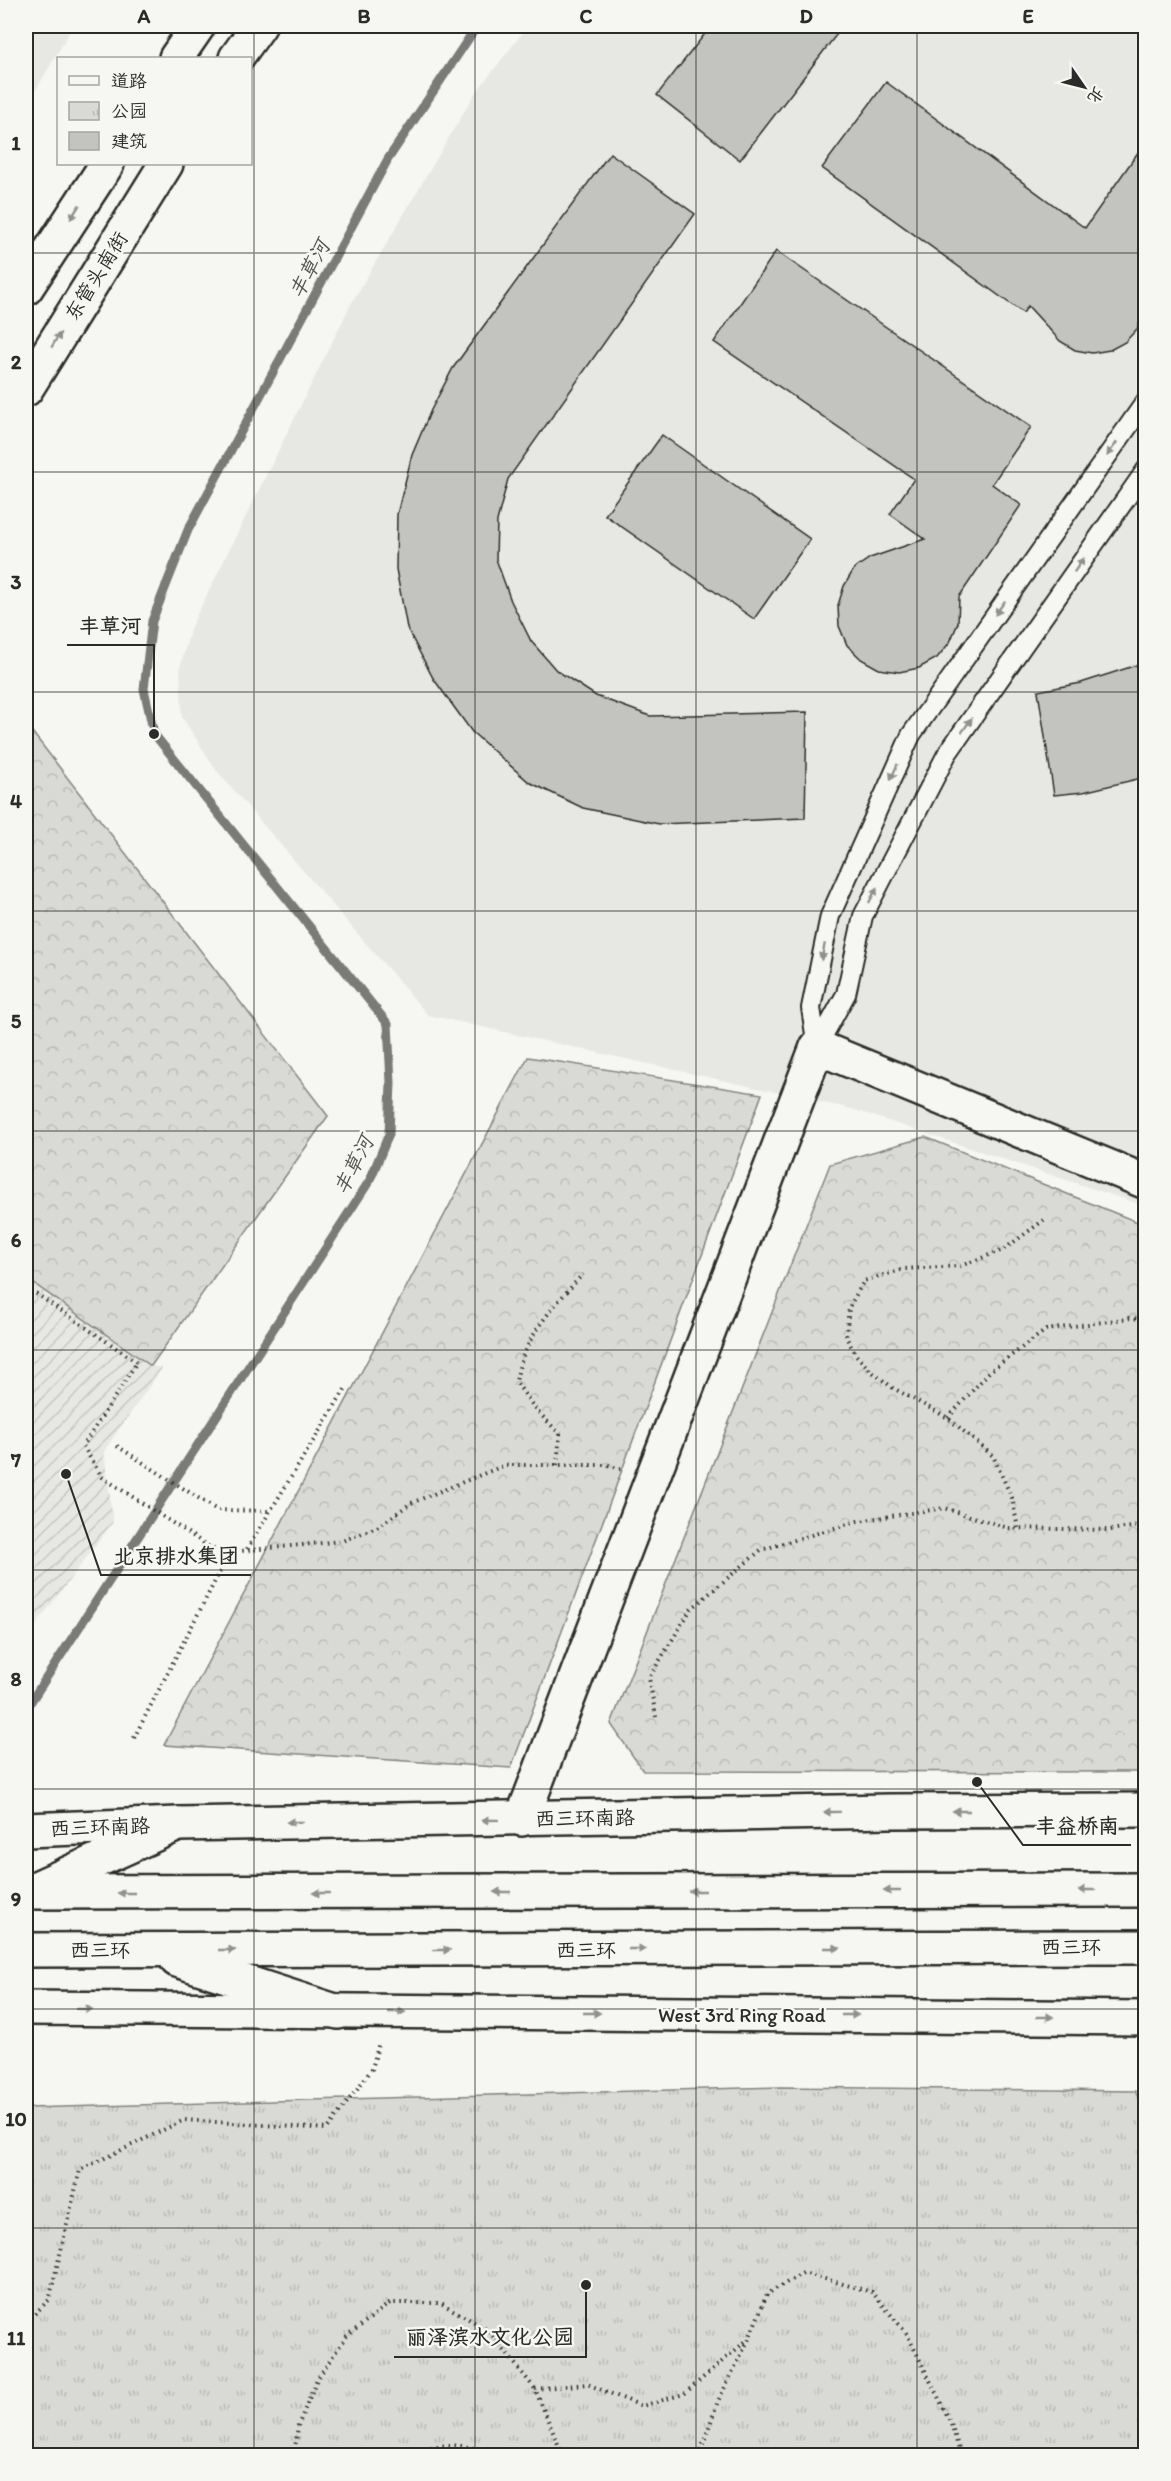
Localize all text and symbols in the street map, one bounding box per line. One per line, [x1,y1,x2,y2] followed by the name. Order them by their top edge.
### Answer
[137,4,151,28] text: A
[358,4,371,28] text: B
[580,4,593,28] text: C
[799,4,813,28] text: D
[1022,4,1034,28] text: E
[57,57,252,165] legend
[1054,57,1114,117] north arrow
[111,70,147,92] text: 道路
[1084,83,1108,107] text: 北
[111,100,147,122] text: 公园
[111,130,147,152] text: 建筑
[11,131,21,155] text: 1
[69,204,81,220] one-way arrow
[59,227,133,325] street label: 东管头南街
[283,233,336,303] water label: 丰草河
[51,331,62,348] one-way arrow
[11,350,22,374] text: 2
[1106,440,1118,456] one-way arrow
[1073,557,1084,573] one-way arrow
[11,570,22,594] text: 3
[994,600,1006,616] one-way arrow
[67,606,154,645] callout: 丰草河
[79,613,142,638] text: 丰草河
[961,717,973,733] one-way arrow
[890,763,899,780] one-way arrow
[10,789,22,813] text: 4
[869,887,878,904] one-way arrow
[818,943,827,962] one-way arrow
[11,1009,22,1033] text: 5
[328,1129,380,1199] water label: 丰草河
[11,1228,22,1252] text: 6
[10,1448,21,1472] text: 7
[101,1536,251,1575] callout: 北京排水集团
[113,1543,239,1568] text: 北京排水集团
[11,1667,22,1691] text: 8
[535,1805,636,1831] street label: 西三环南路
[952,1806,971,1816] one-way arrow
[1023,1806,1131,1845] callout: 丰益桥南
[822,1807,841,1817] one-way arrow
[50,1813,151,1841] street label: 西三环南路
[1035,1813,1119,1838] text: 丰益桥南
[480,1815,499,1825] one-way arrow
[285,1818,304,1827] one-way arrow
[1078,1885,1097,1895] one-way arrow
[883,1886,902,1896] one-way arrow
[11,1887,21,1911] text: 9
[493,1887,512,1897] one-way arrow
[688,1887,707,1896] one-way arrow
[117,1888,136,1898] one-way arrow
[312,1888,331,1898] one-way arrow
[1041,1935,1101,1959] street label: 西三环
[70,1938,130,1962] street label: 西三环
[556,1938,616,1962] street label: 西三环
[822,1943,841,1953] one-way arrow
[627,1944,646,1954] one-way arrow
[217,1945,236,1955] one-way arrow
[432,1945,451,1955] one-way arrow
[658,2003,826,2027] street label: West 3rd Ring Road
[74,2004,93,2014] one-way arrow
[387,2007,406,2017] one-way arrow
[582,2009,601,2018] one-way arrow
[840,2011,859,2020] one-way arrow
[1035,2012,1054,2022] one-way arrow
[5,2107,27,2131] text: 10
[394,2318,586,2357] callout: 丽泽滨水文化公园
[406,2324,574,2349] text: 丽泽滨水文化公园
[7,2326,26,2350] text: 11

